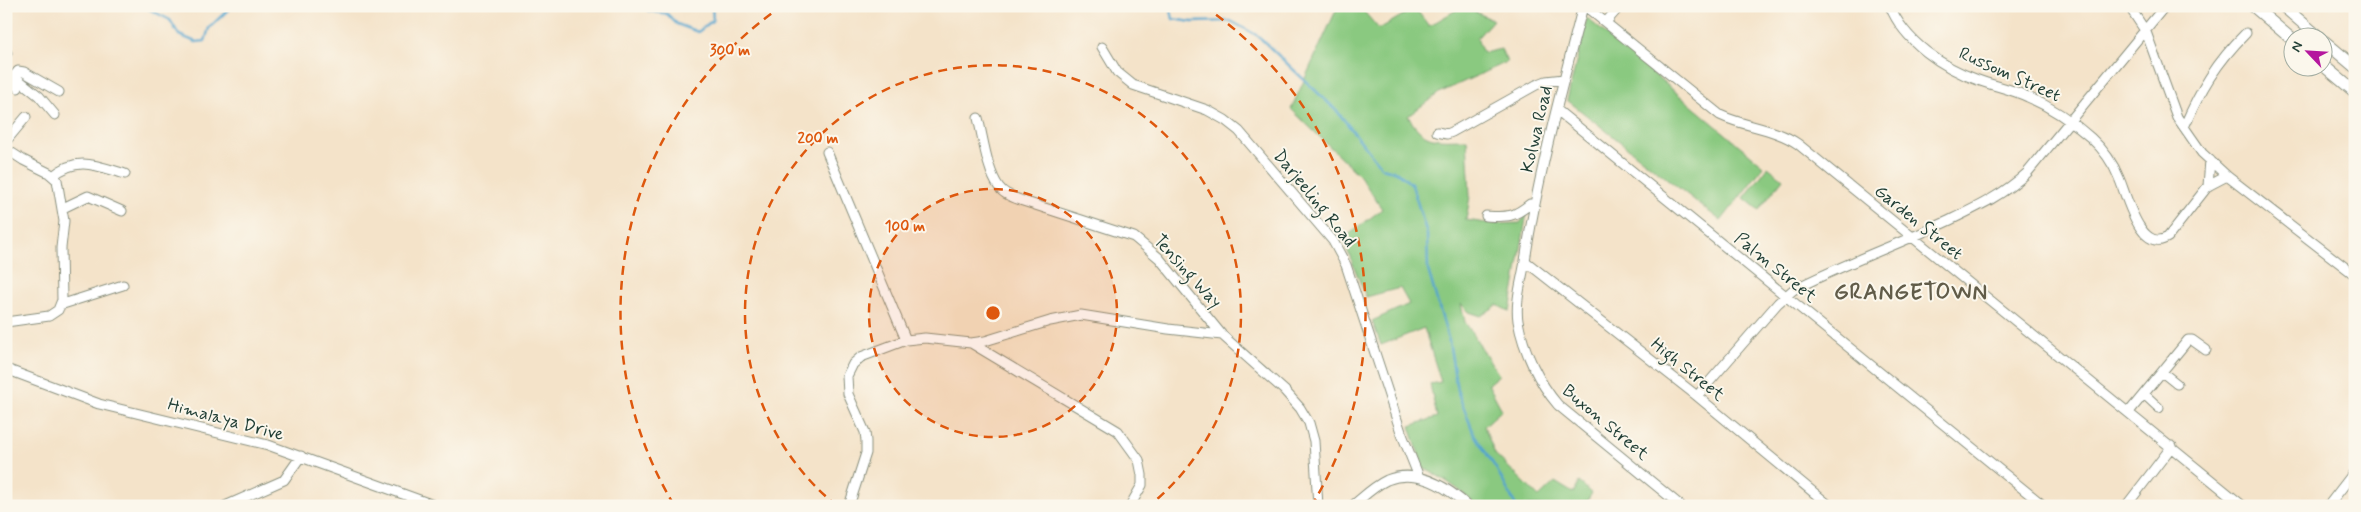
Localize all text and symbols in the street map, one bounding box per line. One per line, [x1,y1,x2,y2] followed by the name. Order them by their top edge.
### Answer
[2284,28,2334,78] north arrow
[2287,39,2307,55] text: N
[710,41,750,61] text: 300 m
[1955,42,2065,108] street label: Russom Street
[1515,83,1559,175] street label: Kolwa Road
[798,129,839,149] text: 200 m
[1266,145,1361,254] street label: Darjeeling Road
[1869,180,1968,266] street label: Garden Street
[885,217,925,237] text: 100 m
[1729,227,1822,309] street label: Palm Street
[1146,229,1227,315] street label: Tensing Way
[1834,279,1988,307] district label: GRANGETOWN
[984,304,1002,322] centre of rings
[1644,333,1730,409] street label: High Street
[1557,379,1654,466] street label: Buxon Street
[165,393,287,447] street label: Himalaya Drive

